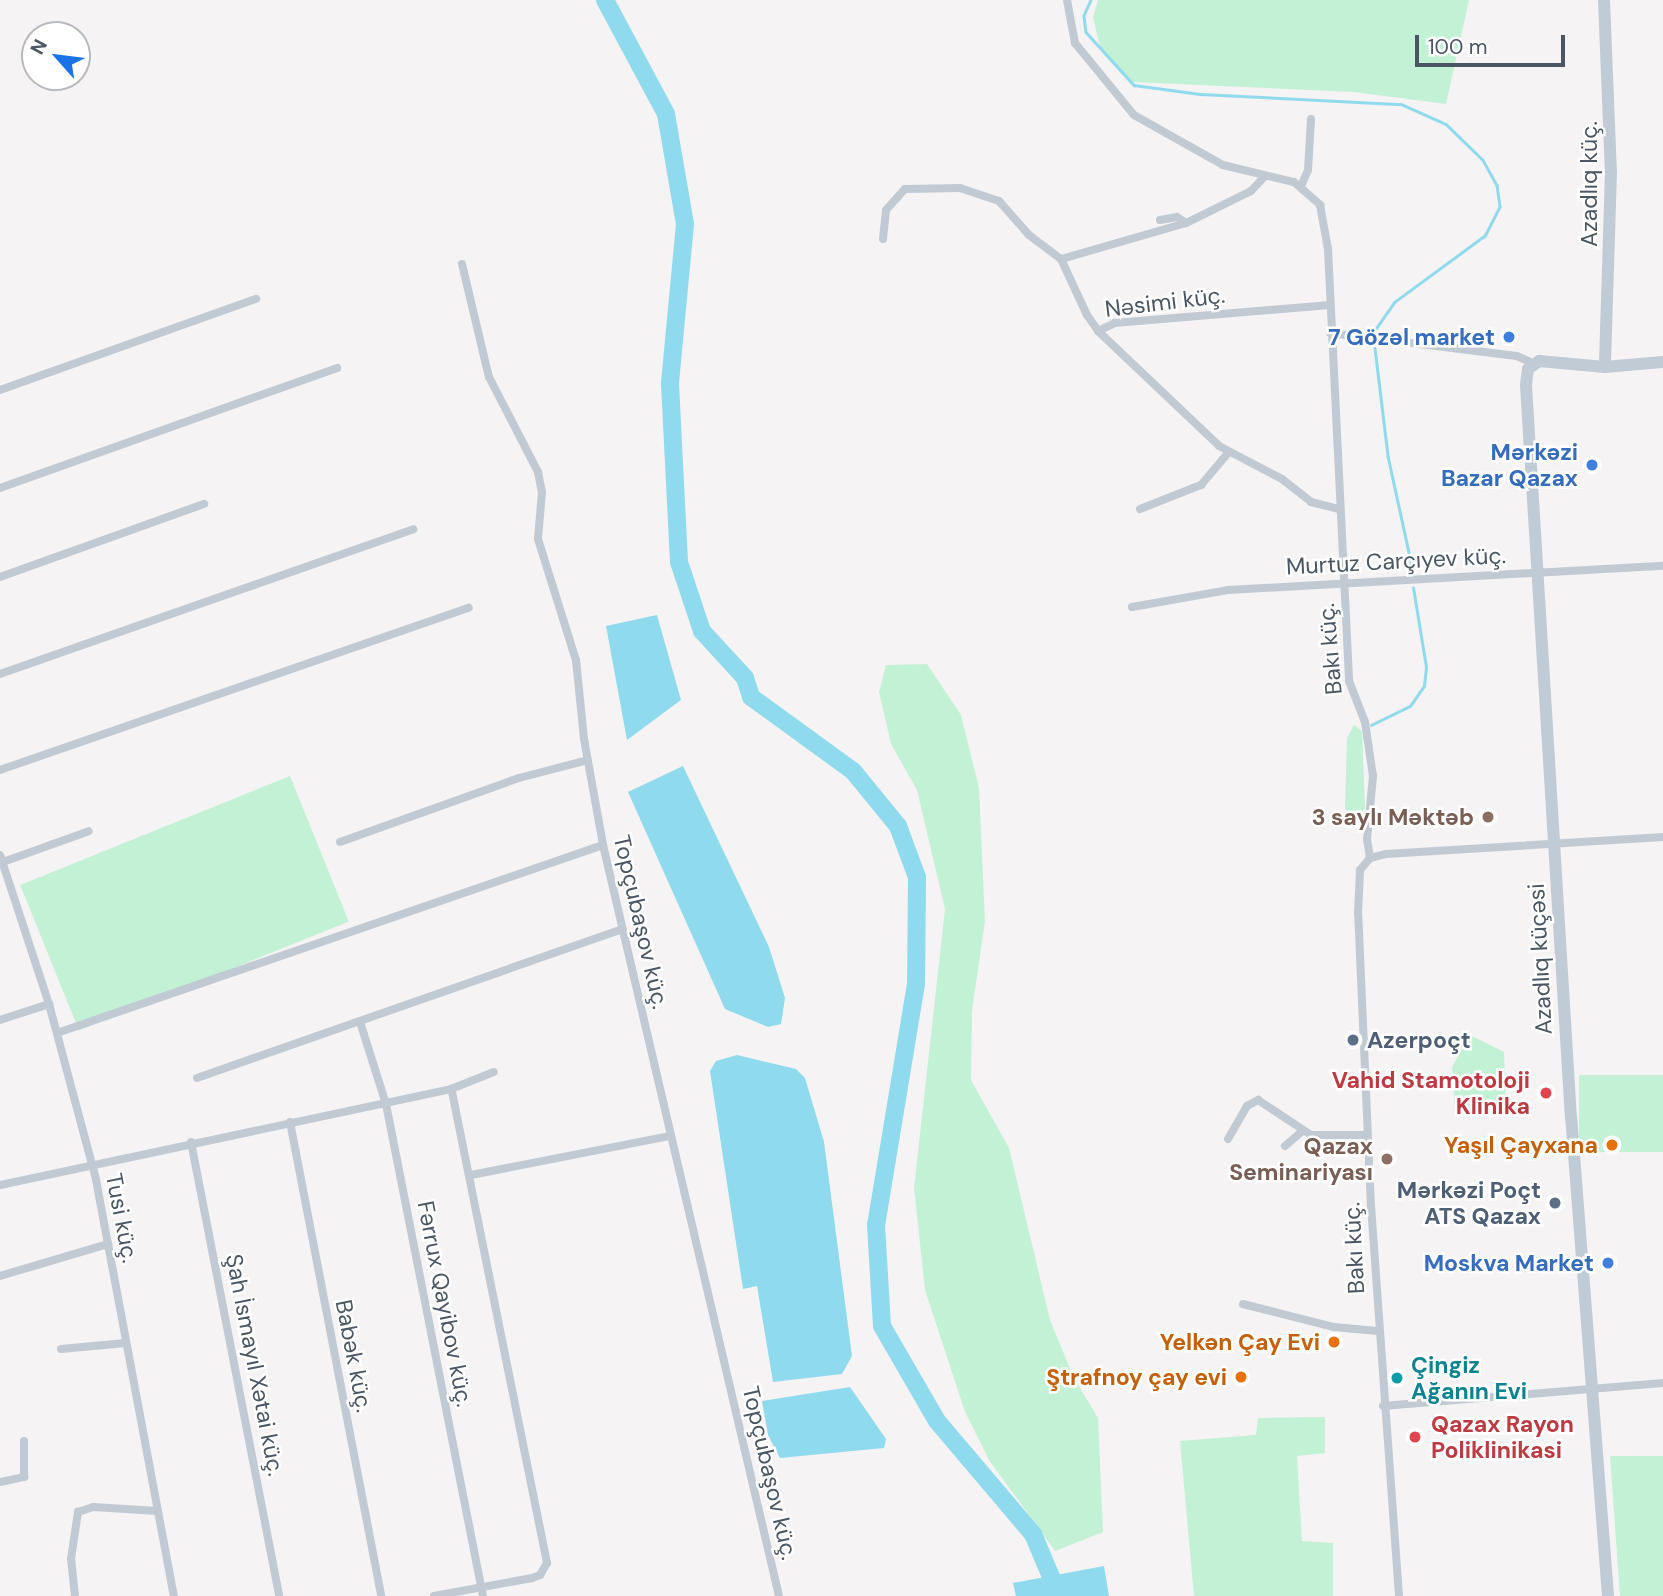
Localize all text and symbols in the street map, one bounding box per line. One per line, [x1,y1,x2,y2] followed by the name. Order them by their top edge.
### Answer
[21,21,91,91] north arrow
[1418,21,1568,65] scale bar
[1428,33,1488,61] text: 100 m
[24,35,53,59] text: N
[1575,121,1603,247] street label: Azadlıq küç.
[1103,281,1227,323] street label: Nəsimi küç.
[1328,323,1495,351] place label: 7 Gözəl market
[1501,329,1517,345] marker: 7 Gözəl market
[1441,438,1578,492] place label: Mərkəzi Bazar Qazax
[1584,457,1600,473] marker: Mərkəzi Bazar Qazax
[1285,541,1507,581] street label: Murtuz Carçıyev küç.
[1312,602,1348,696] street label: Bakı küç.
[1312,803,1474,831] place label: 3 saylı Məktəb
[1480,809,1496,825] marker: 3 saylı Məktəb
[608,832,674,1012] street label: Topçubaşov küç.
[1522,883,1558,1035] street label: Azadlıq küçəsi
[1367,1026,1471,1054] place label: Azerpoçt
[1345,1032,1361,1048] marker: Azerpoçt
[1332,1066,1530,1120] place label: Vahid Stamotoloji Klinika
[1536,1083,1556,1103] marker: Vahid Stamotoloji Klinika
[1444,1131,1598,1159] place label: Yaşıl Çayxana
[1229,1132,1373,1186] place label: Qazax Seminariyası
[1604,1137,1620,1153] marker: Yaşıl Çayxana
[1379,1151,1395,1167] marker: Qazax Seminariyası
[100,1171,144,1265] street label: Tusi küç.
[1397,1176,1541,1230] place label: Mərkəzi Poçt ATS Qazax
[1547,1195,1563,1211] marker: Mərkəzi Poçt ATS Qazax
[412,1199,478,1409] street label: Fərrux Qayibov küç.
[1338,1201,1370,1295] street label: Bakı küç.
[1424,1249,1594,1277] place label: Moskva Market
[220,1252,290,1478] street label: Şah İsmayıl Xətai küç.
[1600,1255,1616,1271] marker: Moskva Market
[330,1297,378,1415] street label: Babək küç.
[1160,1328,1320,1356] place label: Yelkən Çay Evi
[1326,1334,1342,1350] marker: Yelkən Çay Evi
[1411,1351,1527,1405] place label: Çingiz Ağanın Evi
[1046,1363,1227,1391] place label: Ştrafnoy çay evi
[1233,1369,1249,1385] marker: Ştrafnoy çay evi
[1389,1370,1405,1386] marker: Çingiz Ağanın Evi
[737,1383,803,1563] street label: Topçubaşov küç.
[1431,1410,1574,1464] place label: Qazax Rayon Poliklinikasi
[1405,1427,1425,1447] marker: Qazax Rayon Poliklinikasi

